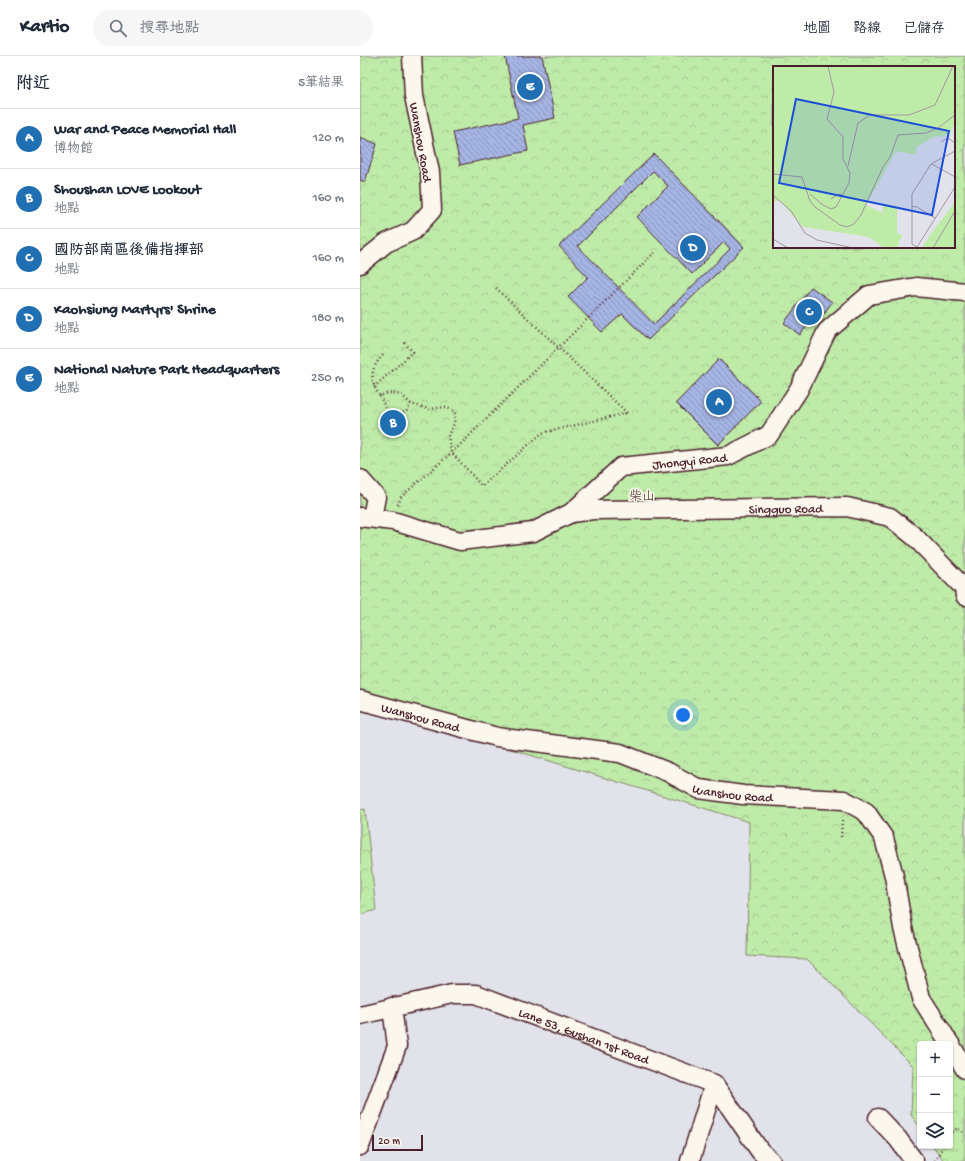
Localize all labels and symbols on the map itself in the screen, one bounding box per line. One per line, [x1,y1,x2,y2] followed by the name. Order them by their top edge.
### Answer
[773,66,955,248] inset map
[517,72,543,102] pin: E
[405,101,434,185] street label: Wanshou Road
[680,233,706,263] pin: D
[796,297,822,327] pin: C
[706,387,732,417] pin: A
[380,408,406,438] pin: B
[652,451,729,474] street label: Jhongyi Road
[629,489,655,505] park label: 柴山
[749,502,824,518] street label: Singguo Road
[379,701,462,737] street label: Wanshou Road
[673,705,693,725] your location
[689,782,775,807] street label: Wanshou Road
[516,1006,652,1069] street label: Lane 53, Gushan 1st Road
[372,1133,423,1152] scale bar

